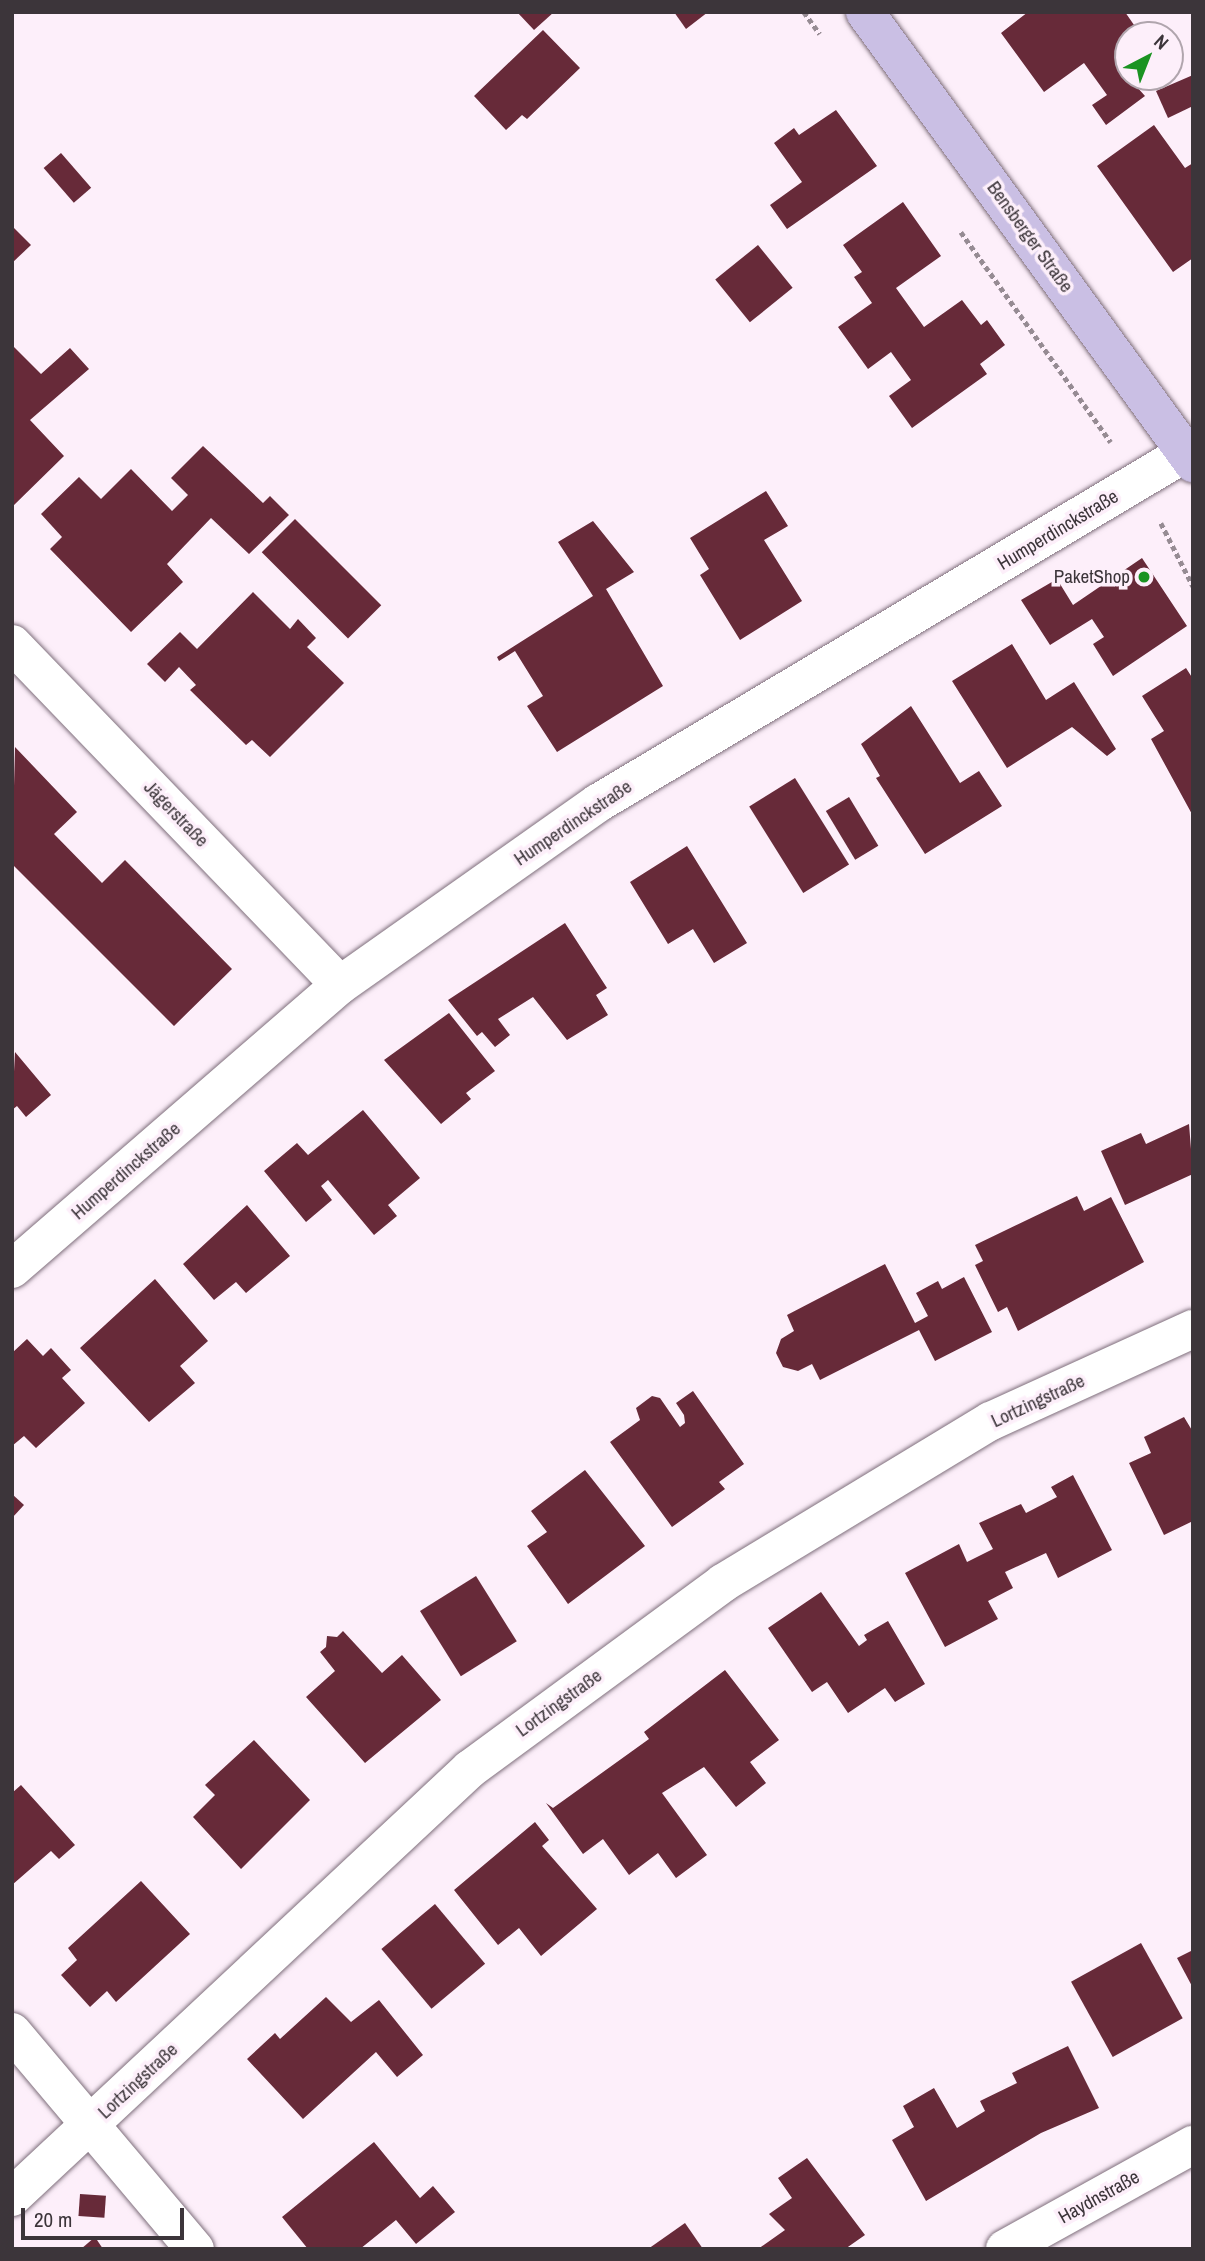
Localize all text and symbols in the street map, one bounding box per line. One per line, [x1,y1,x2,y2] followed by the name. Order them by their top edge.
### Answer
[1114,21,1184,91] north arrow
[1149,28,1175,55] text: N
[982,177,1078,297] street label: Bensberger Straße
[993,485,1123,575] street label: Humperdinckstraße
[1054,566,1130,588] place label: PaketShop
[1136,569,1152,585] marker: PaketShop
[510,775,636,871] street label: Humperdinckstraße
[139,776,213,852] street label: Jägerstraße
[67,1118,185,1224] street label: Humperdinckstraße
[988,1369,1088,1433] street label: Lortzingstraße
[512,1664,606,1742] street label: Lortzingstraße
[93,2038,183,2124] street label: Lortzingstraße
[1054,2165,1144,2229] street label: Haydnstraße
[24,2194,187,2238] scale bar
[34,2205,72,2234] text: 20 m

